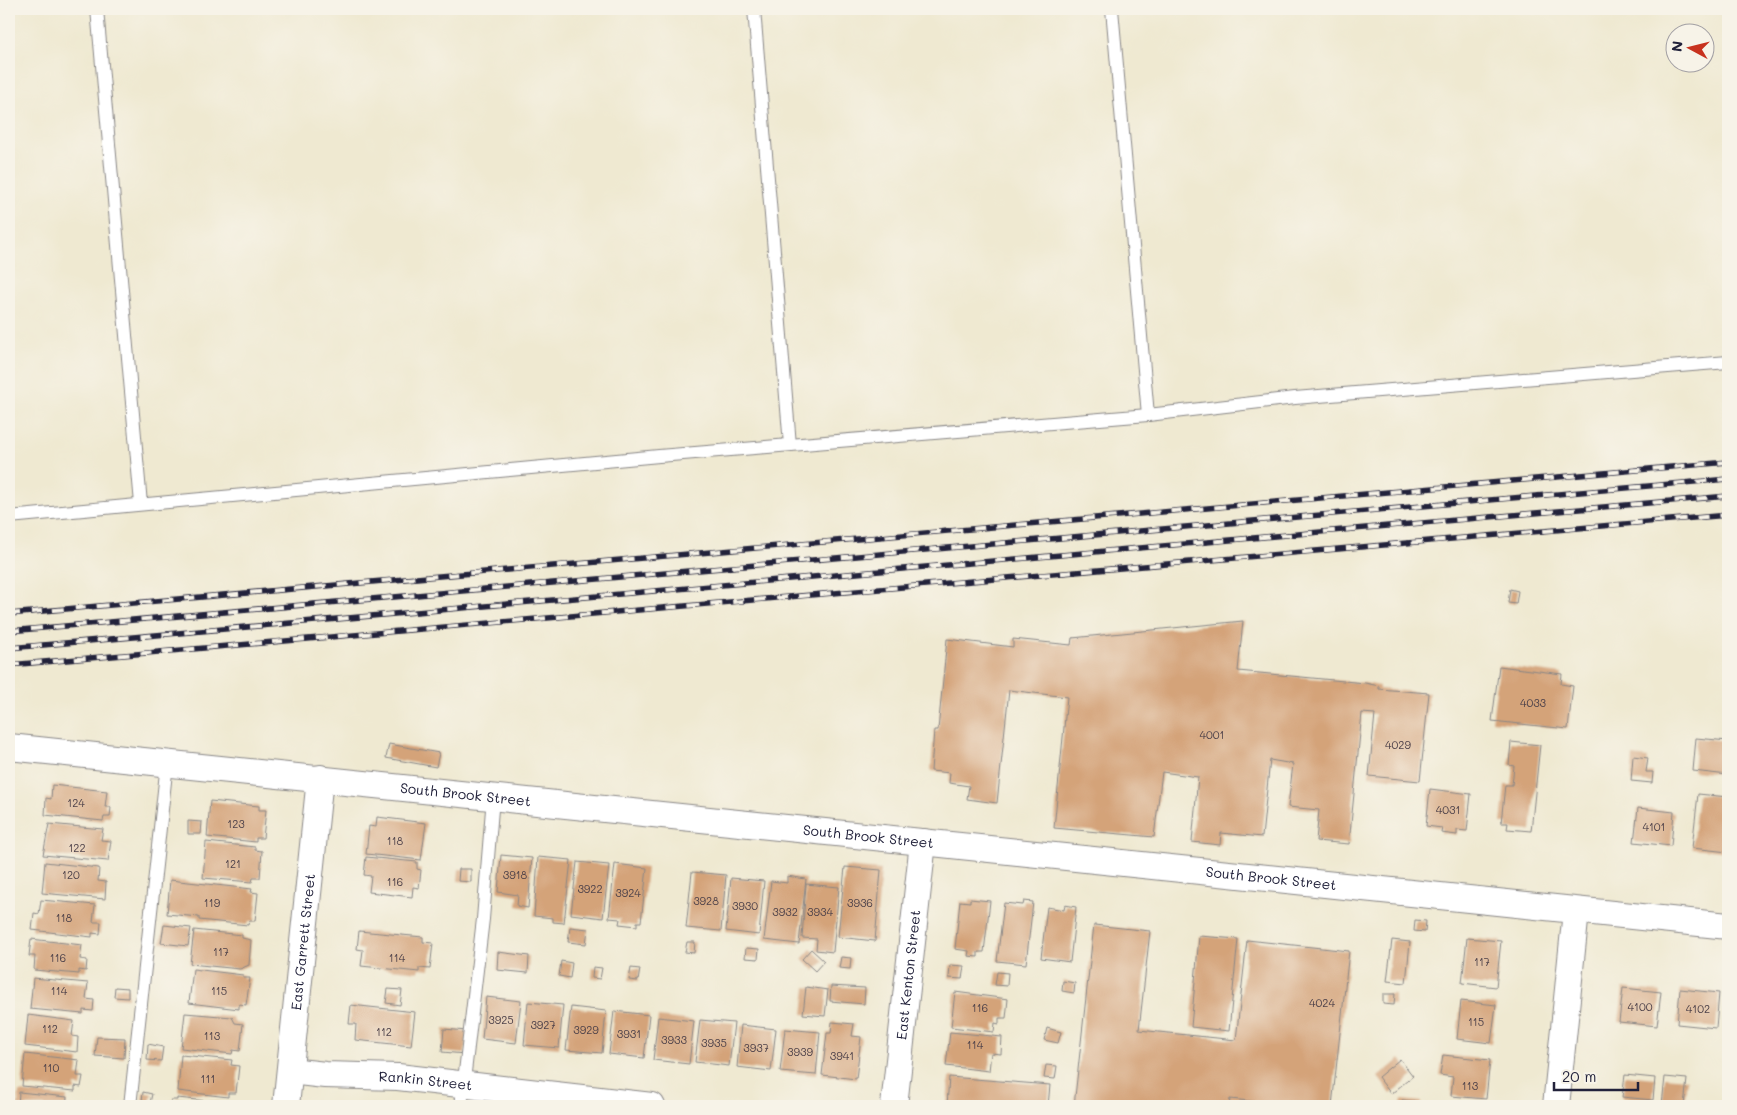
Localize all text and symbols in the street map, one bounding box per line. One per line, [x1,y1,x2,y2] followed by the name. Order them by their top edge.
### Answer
[1664,22,1714,72] north arrow
[1667,40,1687,53] text: N
[1520,695,1547,710] house number: 4033
[1200,727,1224,742] house number: 4001
[1385,737,1411,752] house number: 4029
[399,778,532,810] street label: South Brook Street
[67,795,85,810] house number: 124
[1436,802,1460,817] house number: 4031
[227,816,245,831] house number: 123
[1642,819,1666,834] house number: 4101
[802,820,935,852] street label: South Brook Street
[387,833,404,848] house number: 118
[68,840,86,855] house number: 122
[225,856,241,871] house number: 121
[1205,862,1338,894] street label: South Brook Street
[62,867,80,882] house number: 120
[503,867,528,882] house number: 3918
[286,872,319,1011] street label: East Garrett Street
[387,874,403,889] house number: 116
[577,881,603,896] house number: 3922
[615,885,641,900] house number: 3924
[693,893,719,908] house number: 3928
[204,895,221,910] house number: 119
[847,895,873,910] house number: 3936
[732,898,758,913] house number: 3930
[772,904,798,919] house number: 3932
[807,904,833,919] house number: 3934
[891,909,924,1041] street label: East Kenton Street
[56,910,73,925] house number: 118
[213,944,229,959] house number: 117
[50,950,66,965] house number: 116
[389,950,406,965] house number: 114
[1474,954,1490,969] house number: 117
[51,983,68,998] house number: 114
[211,983,227,998] house number: 115
[1309,995,1335,1010] house number: 4024
[1628,999,1653,1014] house number: 4100
[972,1000,988,1015] house number: 116
[1686,1001,1710,1016] house number: 4102
[488,1012,514,1027] house number: 3925
[1468,1014,1484,1029] house number: 115
[530,1017,556,1032] house number: 3927
[42,1021,58,1036] house number: 112
[573,1022,599,1037] house number: 3929
[376,1024,392,1039] house number: 112
[617,1026,641,1041] house number: 3931
[204,1028,221,1043] house number: 113
[661,1032,687,1047] house number: 3933
[701,1035,727,1050] house number: 3935
[967,1037,984,1052] house number: 114
[743,1040,769,1055] house number: 3937
[787,1044,813,1059] house number: 3939
[830,1048,854,1063] house number: 3941
[43,1060,60,1075] house number: 110
[1554,1060,1638,1092] scale bar
[378,1066,473,1094] street label: Rankin Street
[1562,1066,1596,1086] text: 20 m
[201,1071,215,1086] house number: 111
[1462,1078,1479,1093] house number: 113

